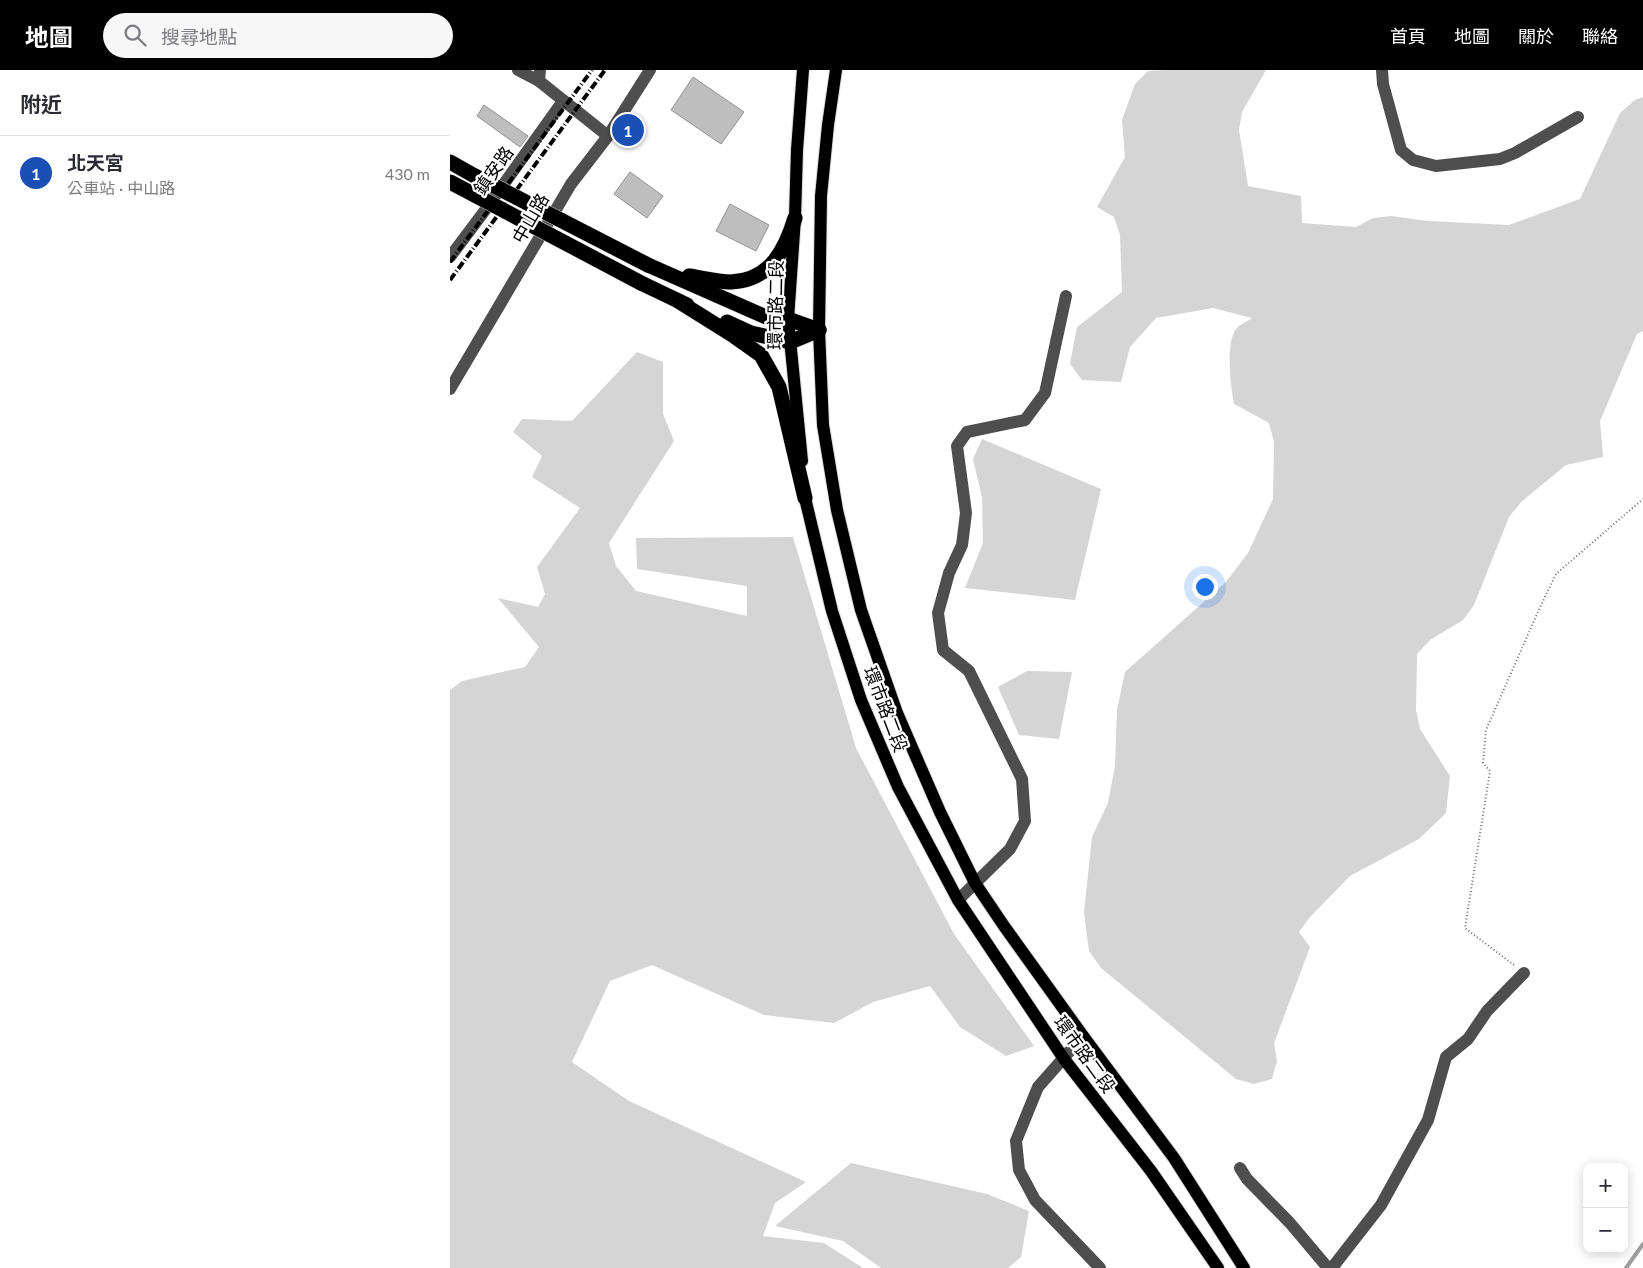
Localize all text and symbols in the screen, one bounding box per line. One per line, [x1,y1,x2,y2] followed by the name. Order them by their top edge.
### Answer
[103,13,453,58] search box
[121,21,149,49] icon: search
[25,22,73,51] text: 地圖
[161,25,237,48] text: 搜尋地點
[1390,25,1426,47] text: 首頁
[1454,25,1490,47] text: 地圖
[1518,25,1554,47] text: 關於
[1582,25,1618,47] text: 聯絡
[20,91,62,116] text: 附近
[612,111,644,149] pin: 1
[469,142,517,198] street label: 鎮安路
[67,151,124,174] text: 北天宮
[31,164,41,183] text: 1
[385,164,430,183] text: 430 m
[67,178,175,197] text: 公車站 · 中山路
[507,189,553,247] street label: 中山路
[763,260,787,350] street label: 環市路二段
[1192,574,1218,600] your location
[860,663,912,755] street label: 環市路二段
[1050,1011,1120,1097] street label: 環市路二段
[1583,1163,1628,1253] map controls
[1583,1163,1628,1208] button: +
[1583,1208,1628,1253] button: −

